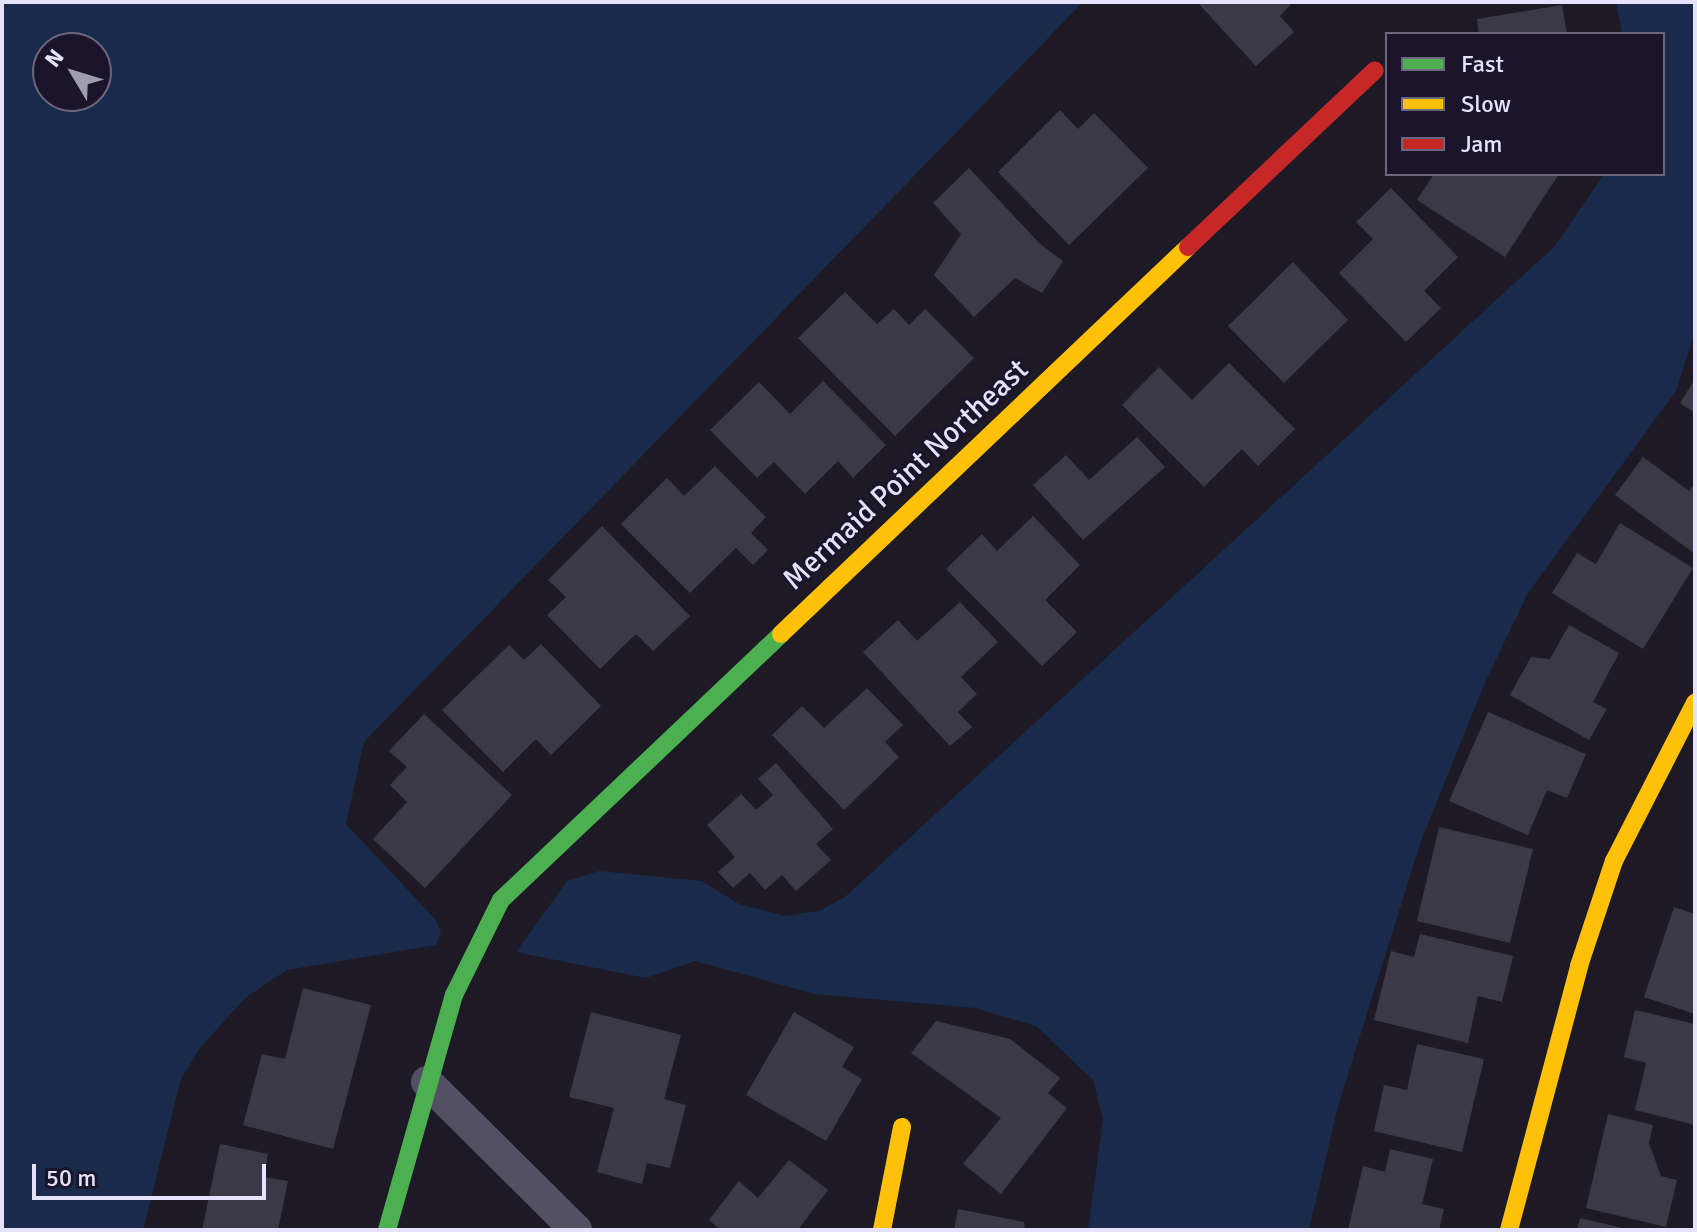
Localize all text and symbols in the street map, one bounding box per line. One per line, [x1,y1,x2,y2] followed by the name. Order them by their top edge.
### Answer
[32,32,112,112] north arrow
[1385,32,1665,176] legend
[39,44,70,72] text: N
[1461,49,1504,79] text: Fast
[1461,89,1511,119] text: Slow
[1461,129,1502,159] text: Jam
[776,352,1036,598] street label: Mermaid Point Northeast
[36,1148,270,1198] scale bar
[46,1163,96,1193] text: 50 m

